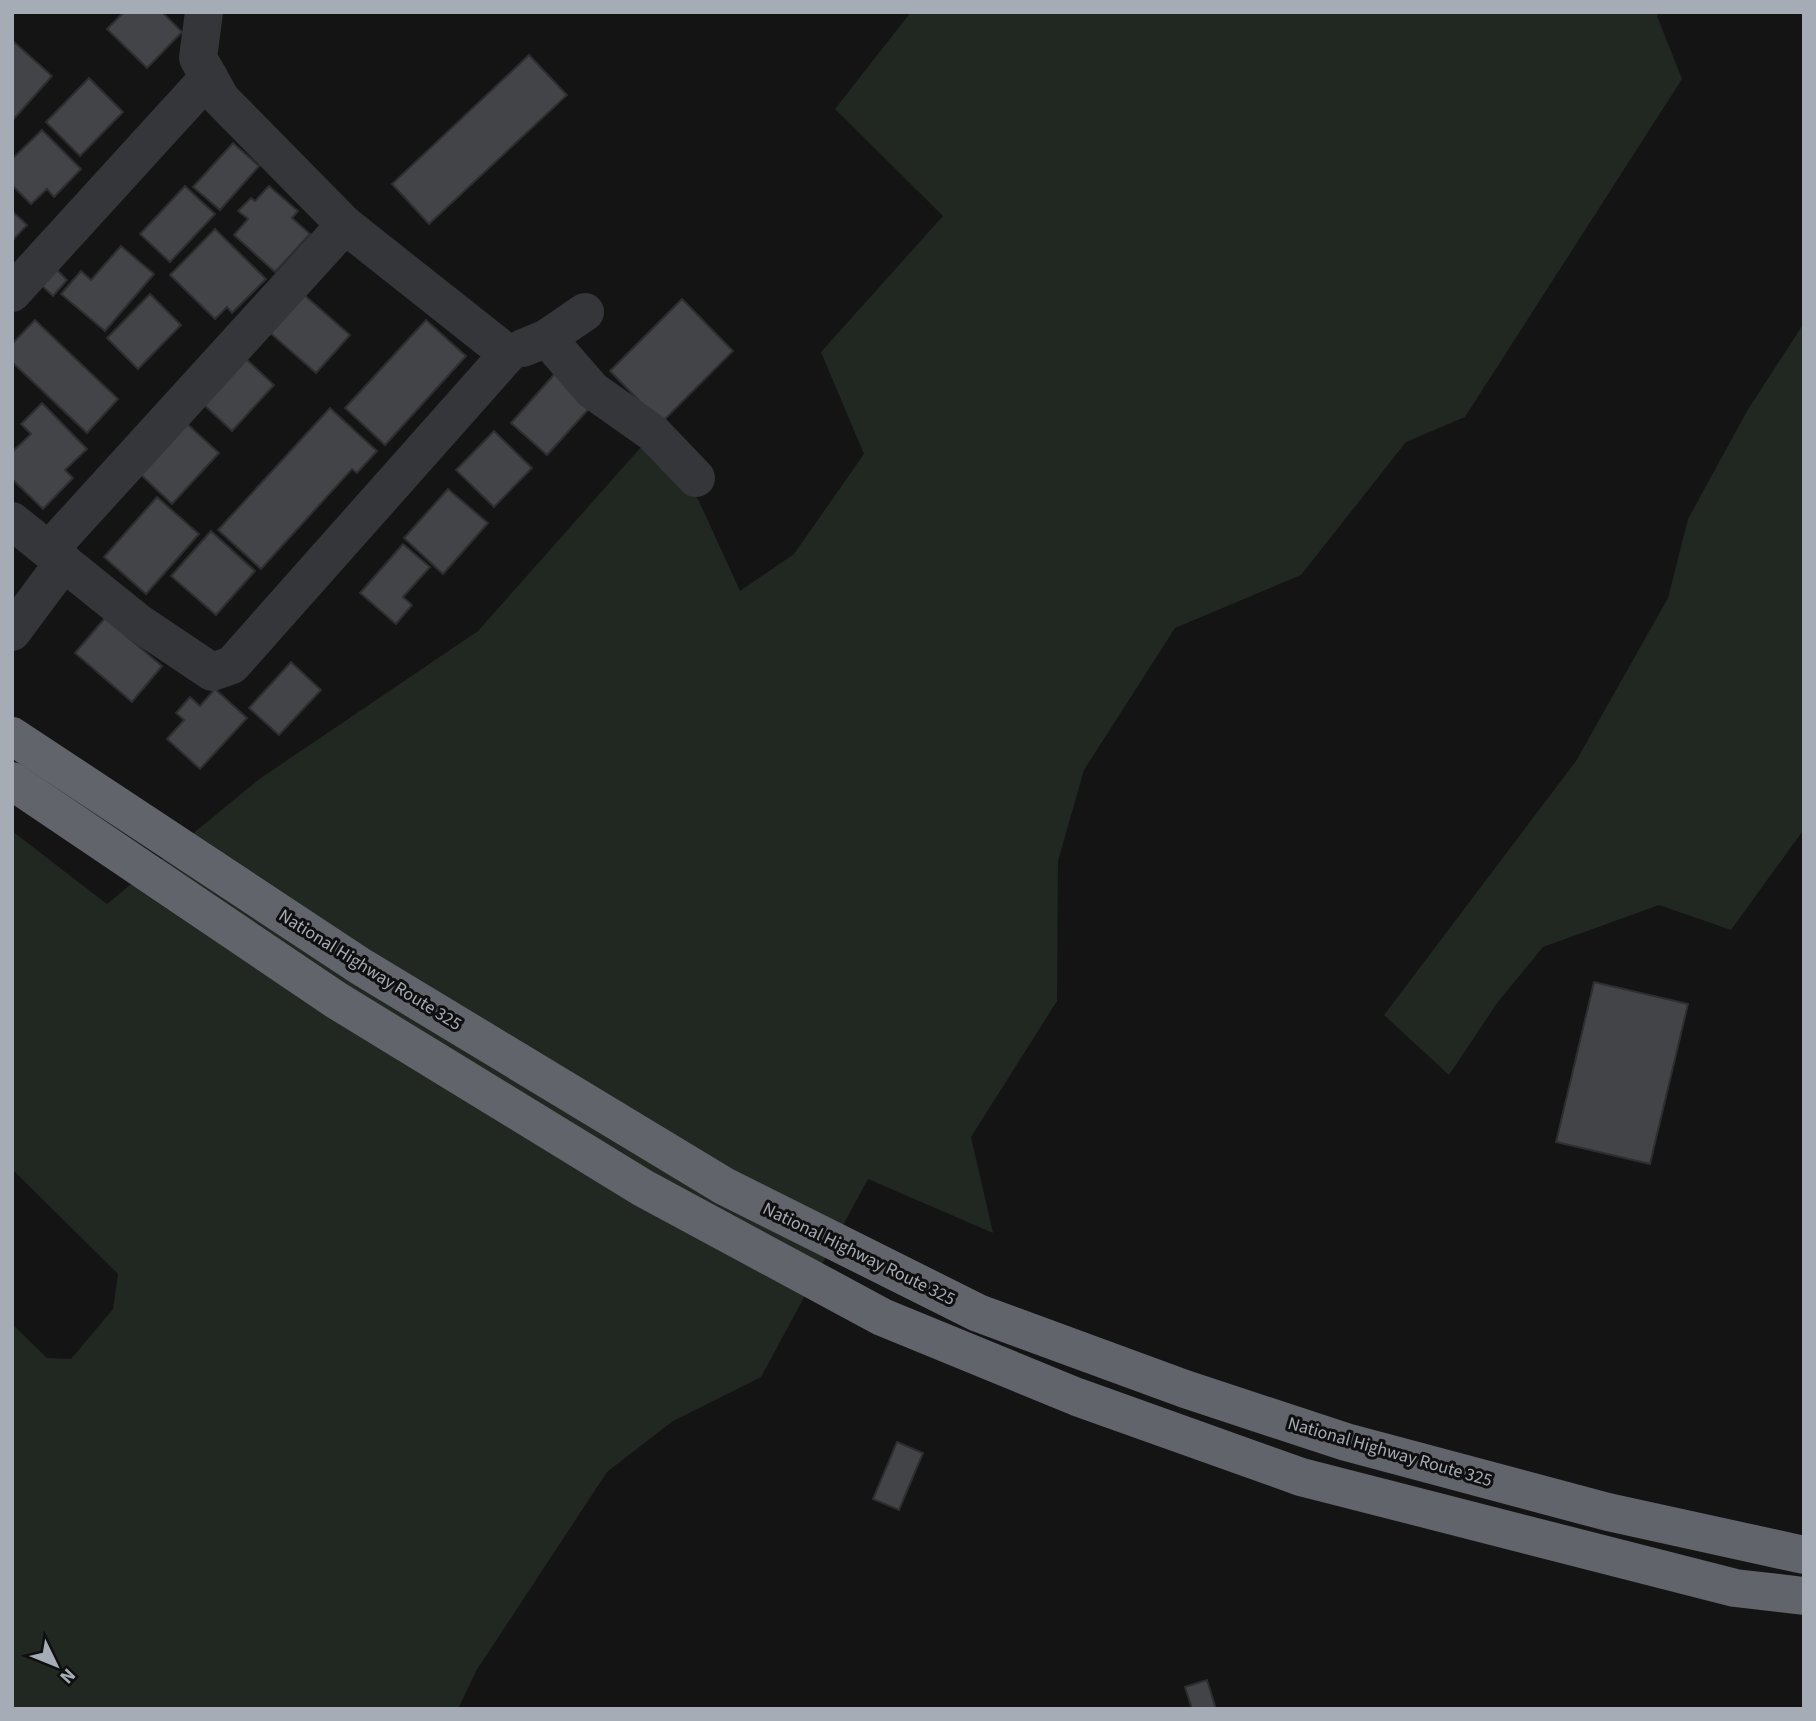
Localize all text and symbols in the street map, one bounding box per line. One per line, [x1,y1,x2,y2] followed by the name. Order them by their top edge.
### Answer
[274,903,466,1037] street label: National Highway Route 325
[758,1196,960,1312] street label: National Highway Route 325
[1285,1411,1495,1493] street label: National Highway Route 325
[21,1630,91,1700] north arrow
[53,1662,82,1689] text: N

